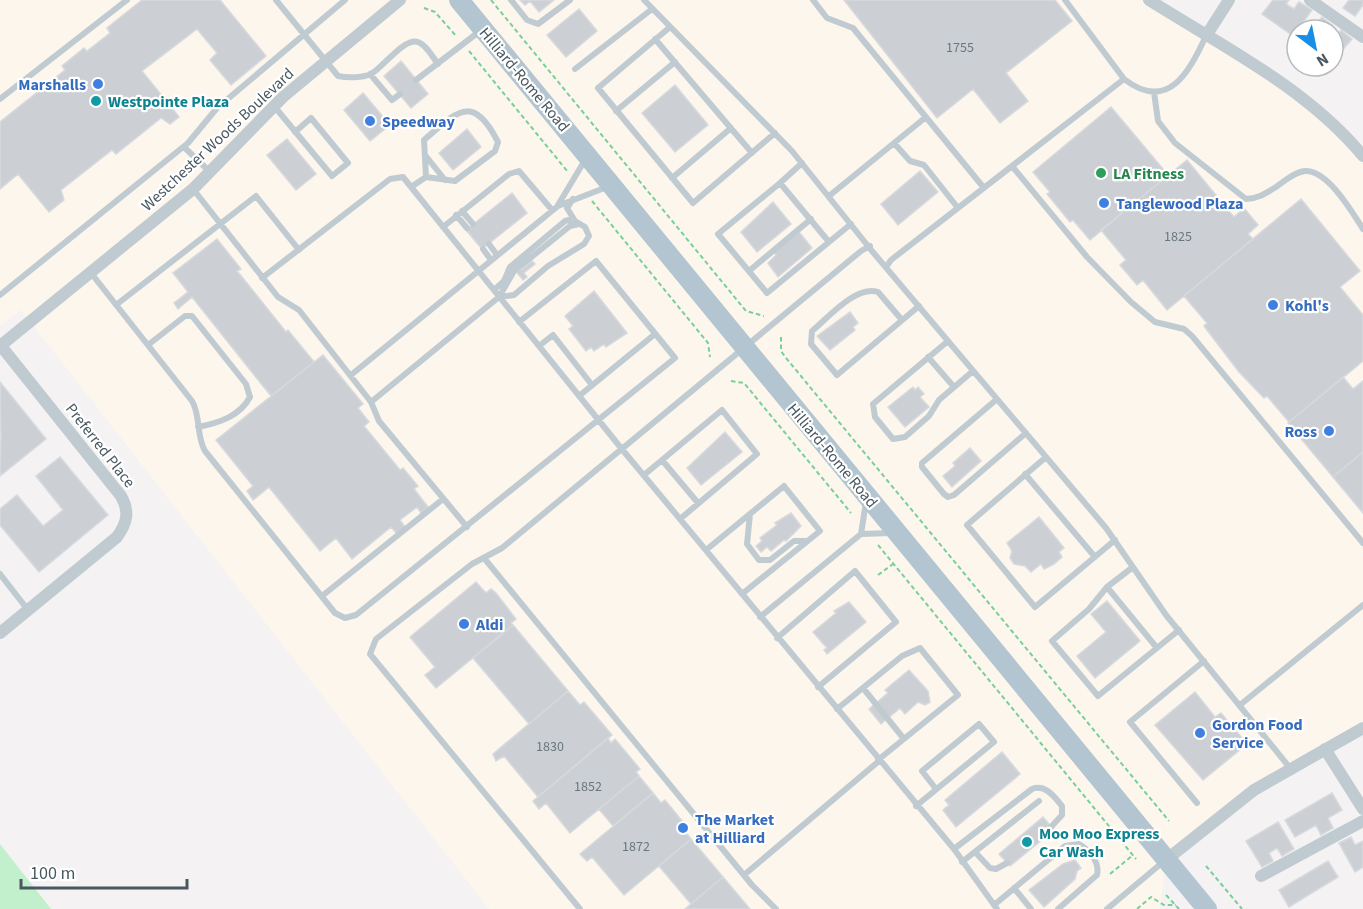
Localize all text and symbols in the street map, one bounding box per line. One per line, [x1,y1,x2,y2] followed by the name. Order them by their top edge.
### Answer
[1285,18,1345,78] north arrow
[474,23,574,137] street label: Hilliard-Rome Road
[946,38,974,58] house number: 1755
[1312,48,1333,72] text: N
[137,63,299,216] street label: Westchester Woods Boulevard
[18,74,86,96] place label: Marshalls
[91,77,105,91] marker: Marshalls
[108,91,229,113] place label: Westpointe Plaza
[89,94,103,108] marker: Westpointe Plaza
[382,111,455,133] place label: Speedway
[363,114,377,128] marker: Speedway
[1113,163,1184,185] place label: LA Fitness
[1094,166,1108,180] marker: LA Fitness
[1116,193,1243,215] place label: Tanglewood Plaza
[1097,196,1111,210] marker: Tanglewood Plaza
[1164,227,1192,247] house number: 1825
[1285,295,1329,317] place label: Kohl's
[1266,298,1280,312] marker: Kohl's
[60,399,140,493] street label: Preferred Place
[782,399,882,513] street label: Hilliard-Rome Road
[1284,421,1317,443] place label: Ross
[1322,424,1336,438] marker: Ross
[475,614,503,636] place label: Aldi
[457,617,471,631] marker: Aldi
[1212,714,1303,754] place label: Gordon Food Service
[1193,726,1207,740] marker: Gordon Food Service
[536,737,564,757] house number: 1830
[574,777,602,797] house number: 1852
[695,809,774,849] place label: The Market at Hilliard
[676,821,690,835] marker: The Market at Hilliard
[1039,823,1159,863] place label: Moo Moo Express Car Wash
[1020,835,1034,849] marker: Moo Moo Express Car Wash
[622,837,650,857] house number: 1872
[21,852,188,890] scale bar
[30,861,75,886] text: 100 m

